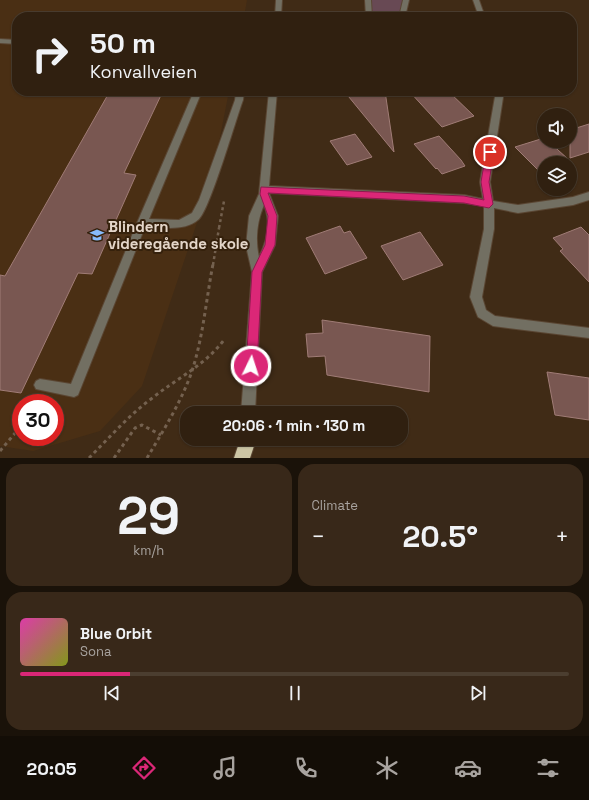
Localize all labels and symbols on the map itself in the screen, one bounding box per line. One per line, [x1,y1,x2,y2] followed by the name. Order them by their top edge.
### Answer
[473,135,507,169] pin
[108,217,249,253] place label: Blindern videregående skole
[89,227,105,243] school or university icon: Blindern videregående skole
[230,345,272,387] position arrow
[12,394,64,446] speed limit sign: 30

